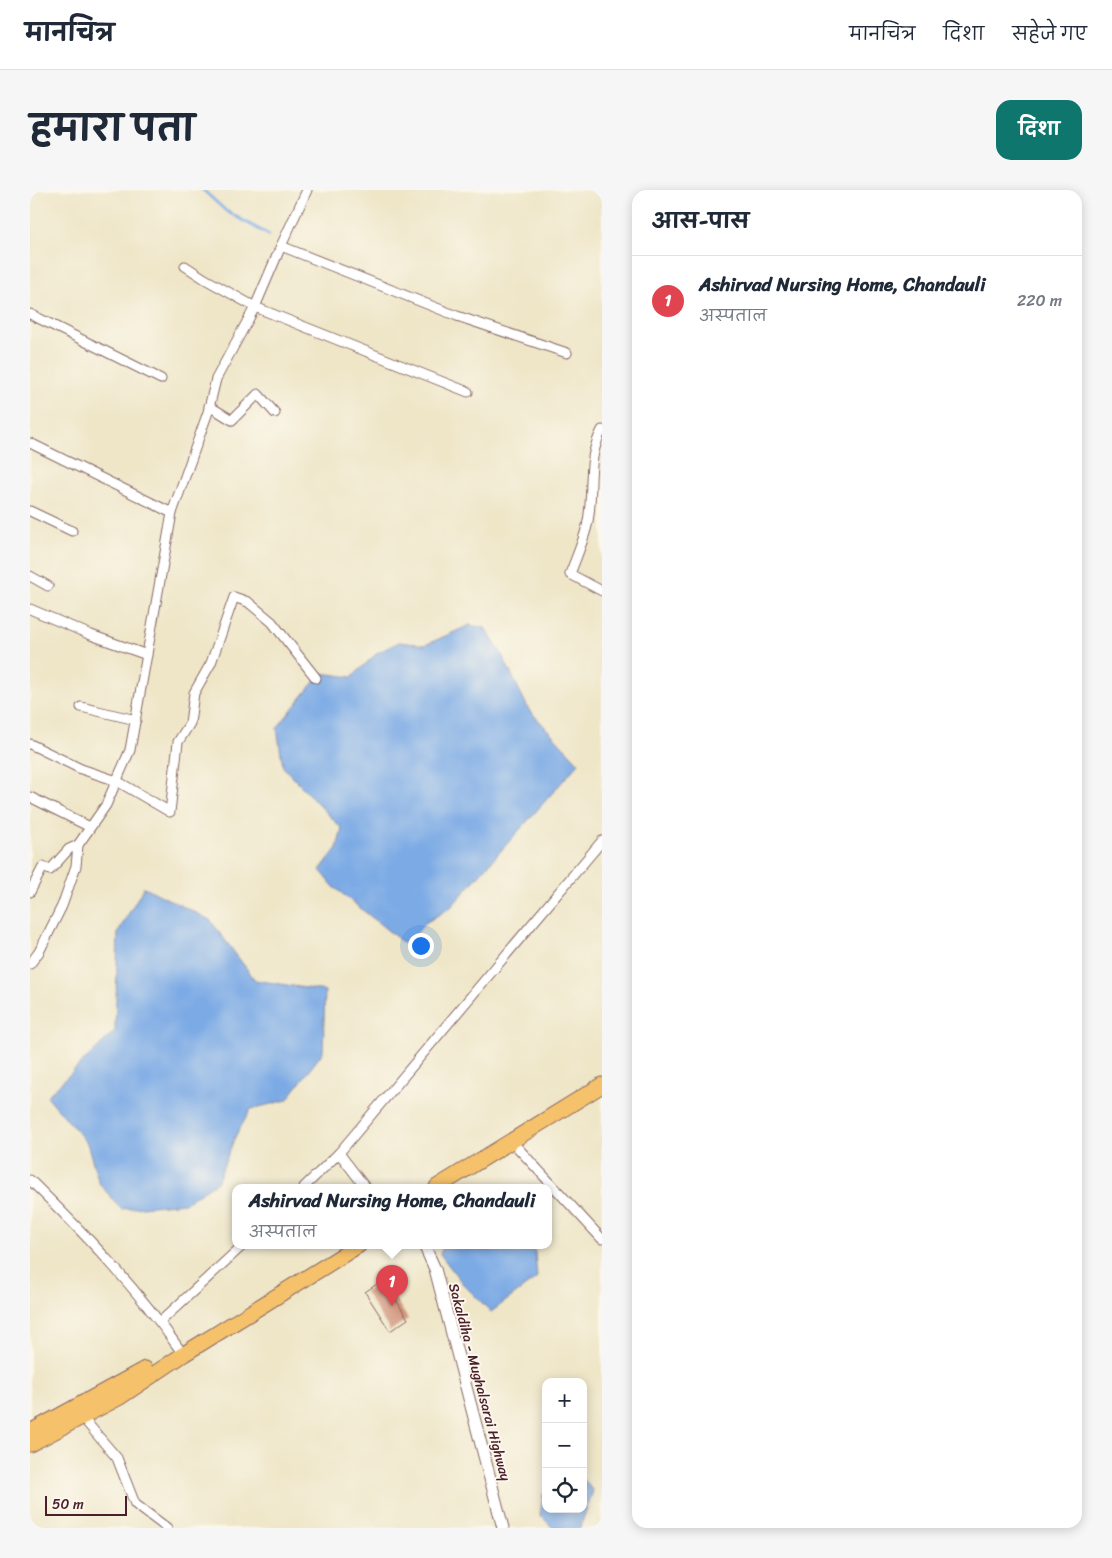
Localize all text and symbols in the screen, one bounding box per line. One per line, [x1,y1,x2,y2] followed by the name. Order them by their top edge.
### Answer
[25,12,114,54] text: मानचित्र
[849,18,915,50] text: मानचित्र
[943,18,984,50] text: दिशा
[1012,18,1087,50] text: सहेजे गए
[30,97,195,159] text: हमारा पता
[996,100,1082,160] button: दिशा
[652,202,749,240] text: आस-पास
[699,268,985,301] text: Ashirvad Nursing Home, Chandauli
[665,286,671,315] text: 1
[1017,286,1062,315] text: 220 m
[699,301,767,330] text: अस्पताल
[408,933,434,959] your location
[232,1184,552,1249] popup
[249,1184,535,1217] text: Ashirvad Nursing Home, Chandauli
[249,1217,317,1246] text: अस्पताल
[376,1265,408,1306] pin: 1
[441,1280,518,1485] street label: Sakaldiha - Mughalsarai Highway
[542,1378,587,1513] map controls
[542,1378,587,1423] button: +
[542,1423,587,1468] button: −
[542,1468,587,1513] button: locate
[52,1492,84,1517] text: 50 m
[45,1493,128,1516] scale bar

